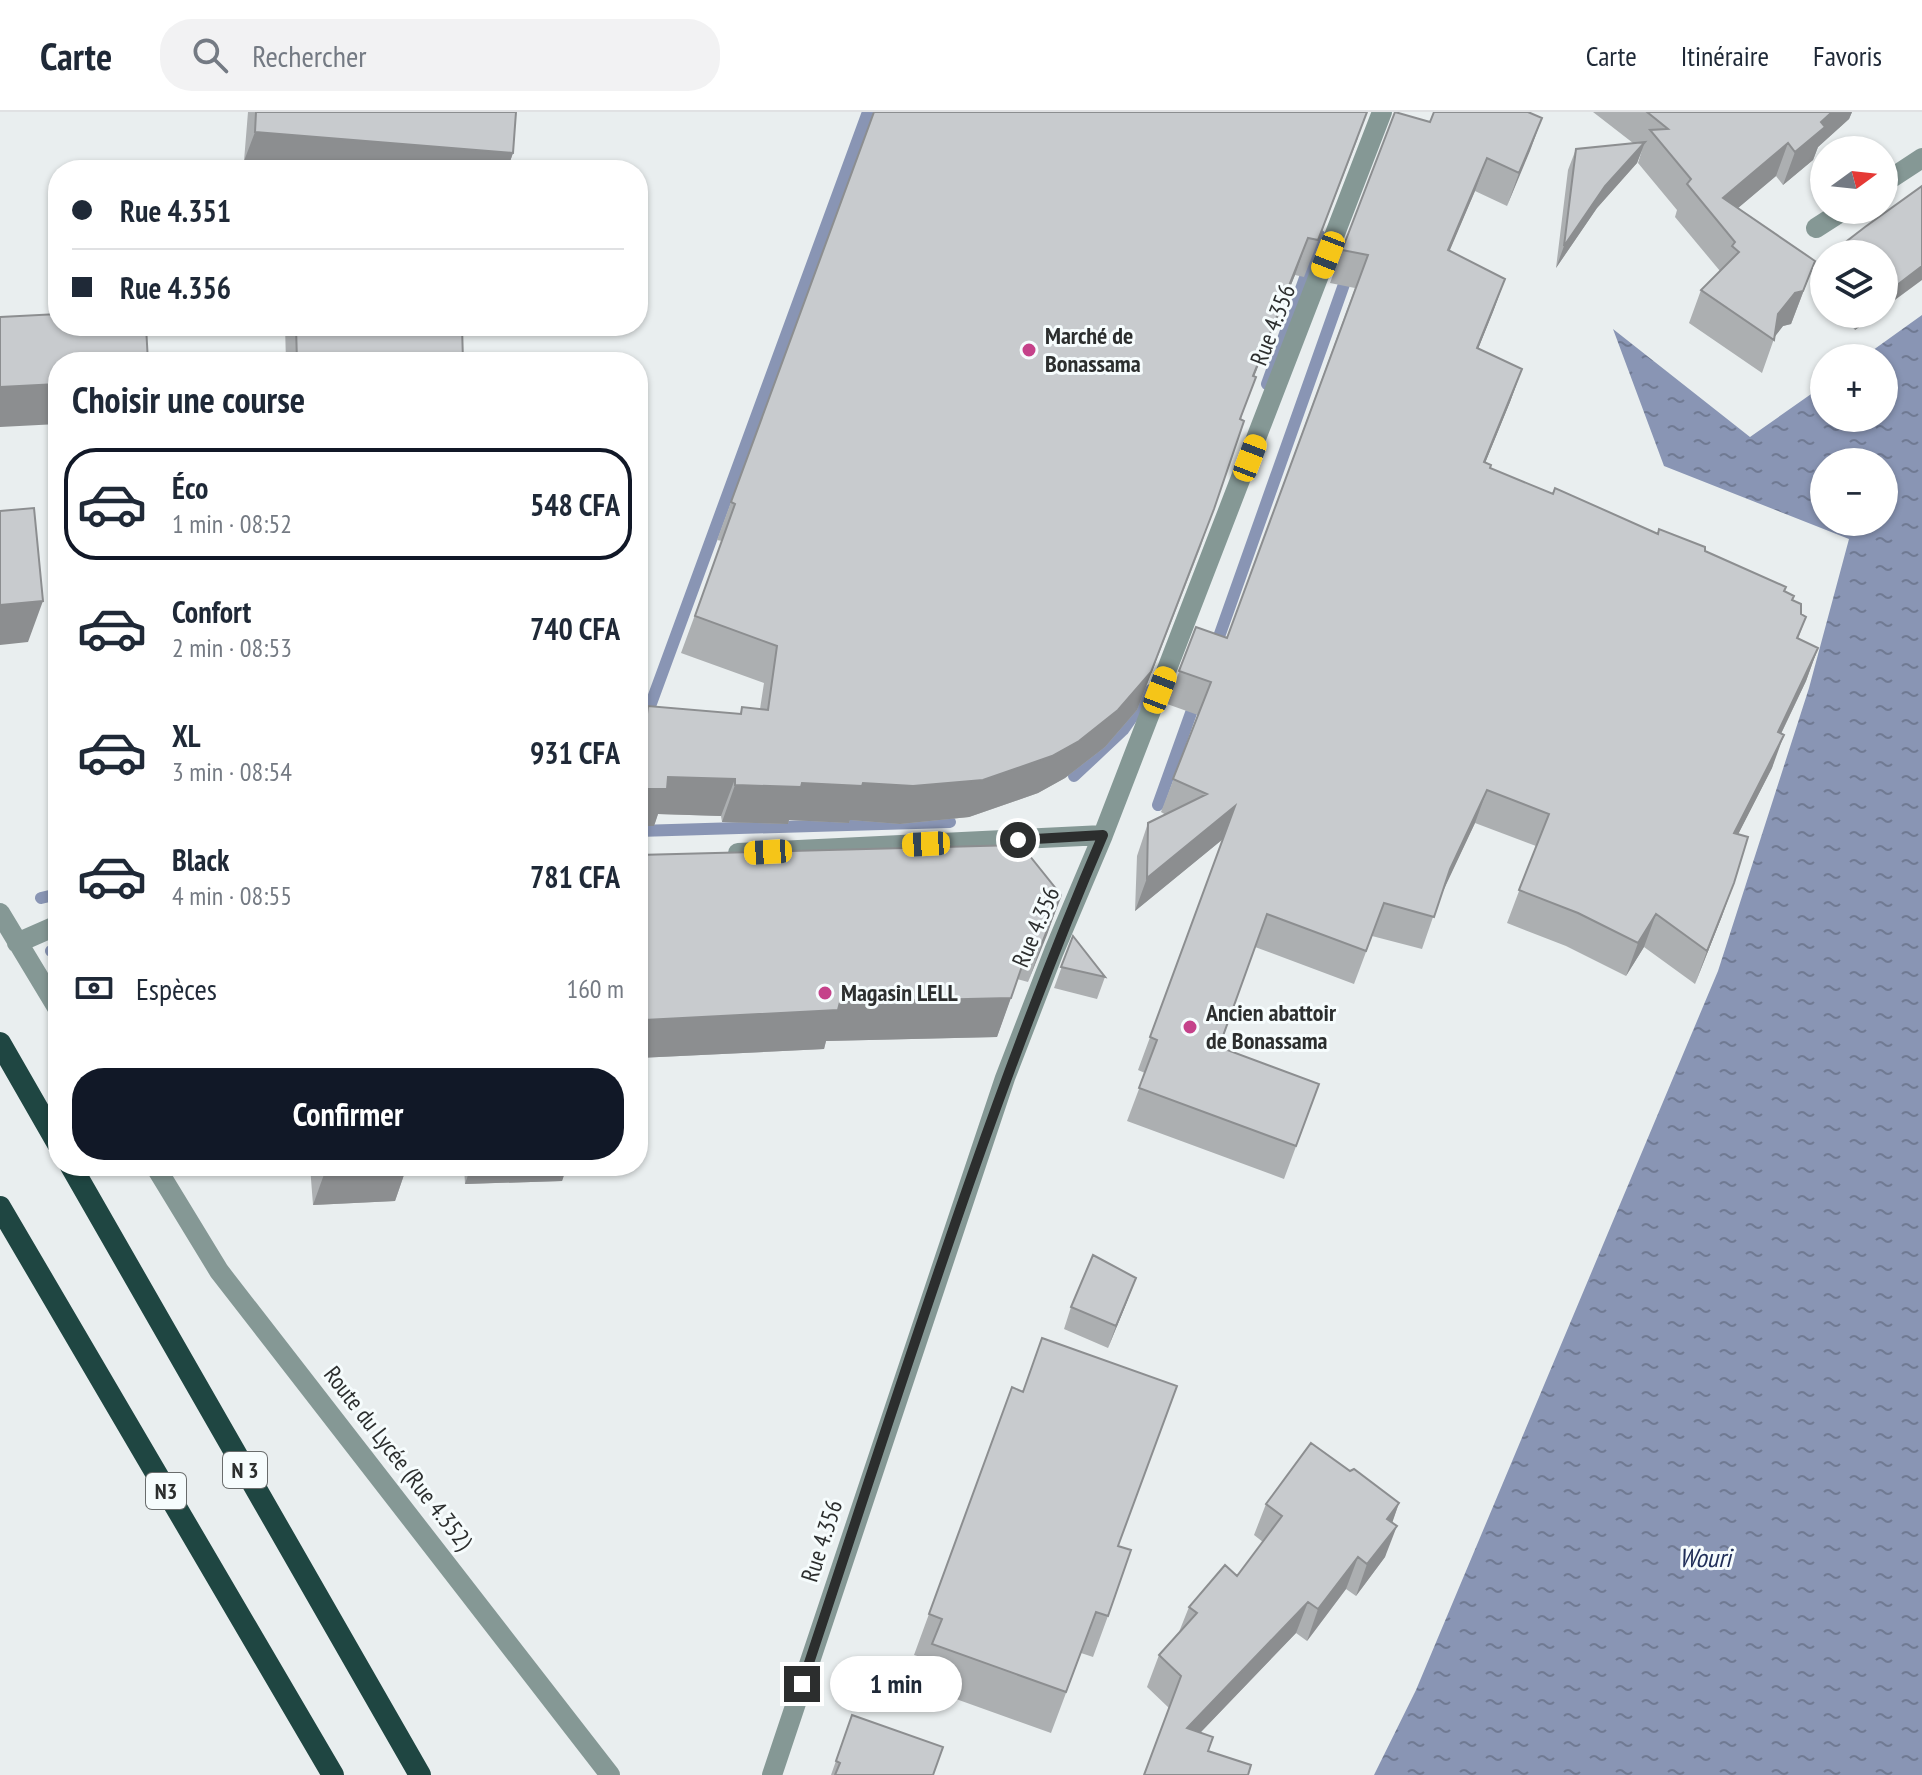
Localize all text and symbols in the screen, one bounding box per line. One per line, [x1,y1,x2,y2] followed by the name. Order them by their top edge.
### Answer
[160,19,720,91] search box
[40,31,112,80] text: Carte
[188,33,232,77] icon: search
[252,36,367,75] text: Rechercher
[1586,37,1637,74] text: Carte
[1681,37,1769,74] text: Itinéraire
[1813,37,1882,74] text: Favoris
[1810,136,1898,224] north arrow
[1810,136,1898,536] map controls
[120,191,231,230] text: Rue 4.351
[1308,228,1348,282] car
[1810,240,1898,328] button: layers
[120,268,231,307] text: Rue 4.356
[1243,280,1302,370] street label: Rue 4.356
[1045,320,1141,379] place label: Marché de Bonassama
[1020,341,1038,359] marker: Marché de Bonassama
[1810,344,1898,432] button: +
[72,376,305,423] text: Choisir une course
[1230,431,1270,485] car
[1810,448,1898,536] button: −
[76,468,148,540] icon: car
[172,468,208,507] text: Éco
[530,485,620,524] text: 548 CFA
[172,507,292,540] text: 1 min · 08:52
[76,592,148,664] icon: car
[172,592,251,631] text: Confort
[530,609,620,648] text: 740 CFA
[172,631,292,664] text: 2 min · 08:53
[1140,663,1180,717] car
[76,716,148,788] icon: car
[172,716,201,755] text: XL
[530,733,620,772] text: 931 CFA
[172,755,292,788] text: 3 min · 08:54
[1000,822,1036,858] route start
[901,831,951,857] car
[743,839,793,865] car
[76,840,148,912] icon: car
[172,840,229,879] text: Black
[530,857,620,896] text: 781 CFA
[172,879,292,912] text: 4 min · 08:55
[1005,882,1066,972] street label: Rue 4.356
[72,966,116,1010] icon: cash
[136,969,217,1008] text: Espèces
[566,972,624,1005] text: 160 m
[841,977,959,1008] place label: Magasin LELL
[816,984,834,1002] marker: Magasin LELL
[1205,997,1337,1056] place label: Ancien abattoir de Bonassama
[1181,1018,1199,1036] marker: Ancien abattoir de Bonassama
[72,1068,624,1160] button: Confirmer
[317,1360,480,1556] street label: Route du Lycée (Rue 4.352)
[223,1452,267,1488] road number: N 3
[146,1473,186,1509] road number: N3
[794,1496,849,1586] street label: Rue 4.356
[1679,1541,1734,1574] water label: Wouri
[830,1656,962,1712] callout: 1 min
[784,1666,820,1702] route end
[870,1667,922,1700] text: 1 min

